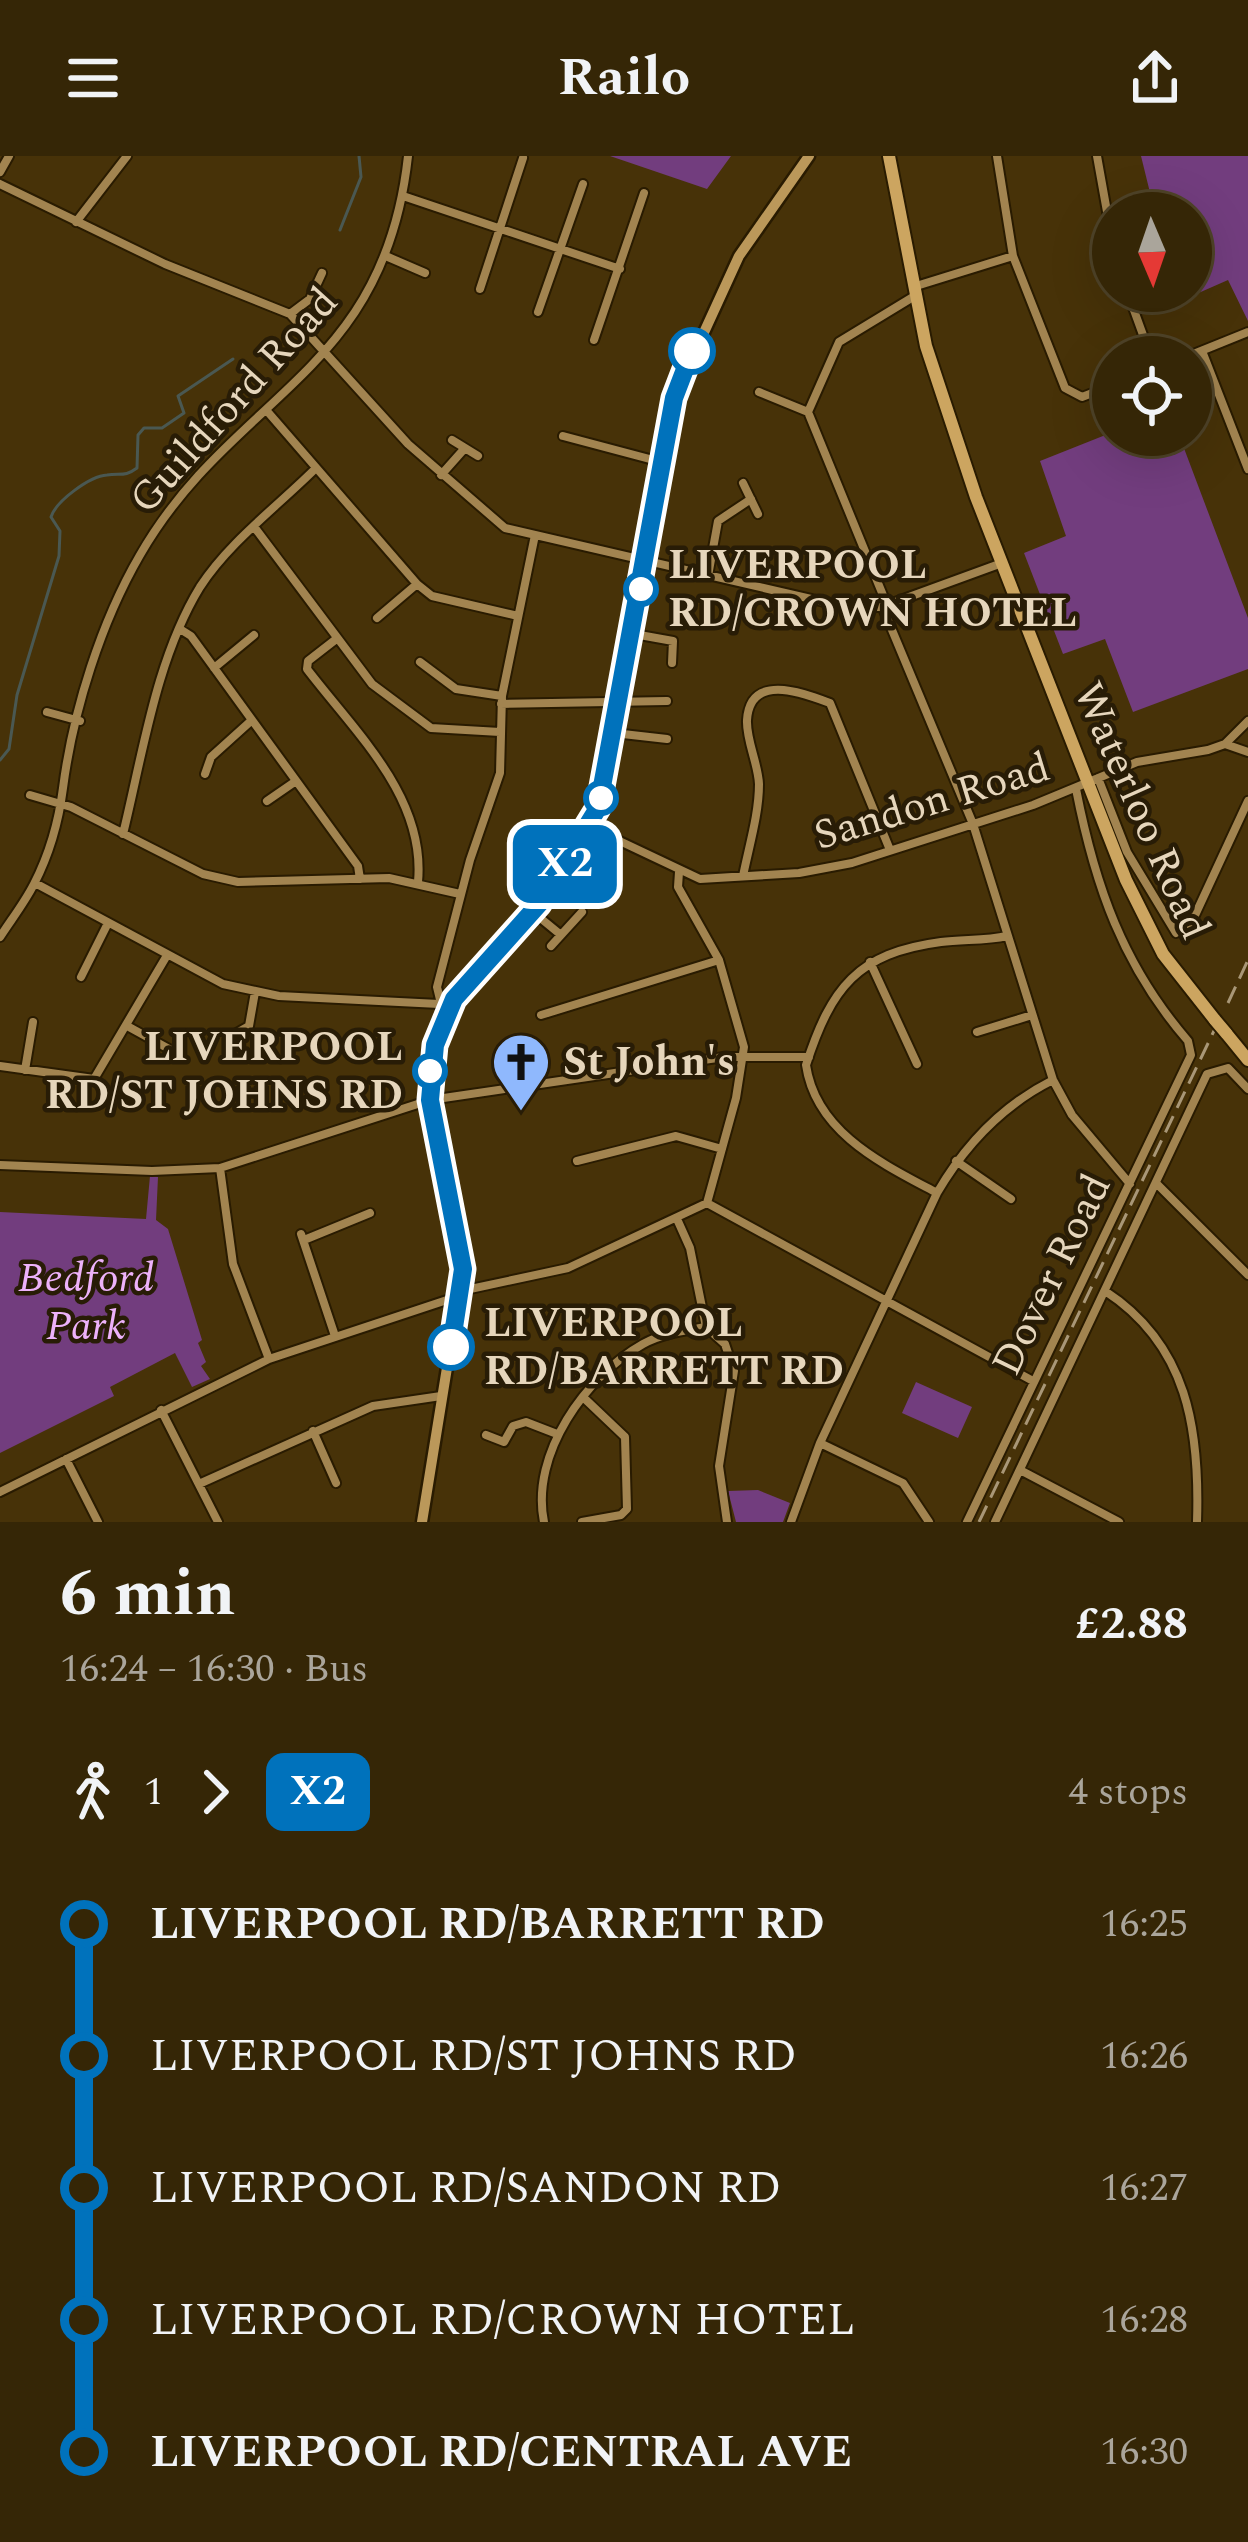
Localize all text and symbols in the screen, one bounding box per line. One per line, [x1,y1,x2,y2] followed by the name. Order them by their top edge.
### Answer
[558,37,690,119] text: Railo
[60,45,126,111] icon: menu
[1122,45,1188,111] icon: share
[1092,192,1212,312] north arrow
[1092,192,1212,456] map controls
[115,273,353,529] street label: Guildford Road
[670,329,714,373] unlabelled marker
[1092,336,1212,456] button: locate
[668,534,1077,645] place label: LIVERPOOL RD/CROWN HOTEL
[625,573,657,605] marker: LIVERPOOL RD/CROWN HOTEL
[1056,672,1226,950] street label: Waterloo Road
[806,736,1058,868] street label: Sandon Road
[585,782,617,814] unlabelled marker
[511,825,619,903] line badge: X2
[537,832,593,895] text: X2
[45,1016,403,1127] place label: LIVERPOOL RD/ST JOHNS RD
[490,1031,552,1113] church icon: St John's
[563,1031,735,1094] place label: St John's
[414,1055,446,1087] marker: LIVERPOOL RD/ST JOHNS RD
[976,1163,1128,1387] street label: Dover Road
[18,1247,154,1358] park label: Bedford Park
[484,1292,844,1403] place label: LIVERPOOL RD/BARRETT RD
[429,1325,473,1369] marker: LIVERPOOL RD/BARRETT RD
[60,1544,236,1645] text: 6 min
[1075,1590,1188,1659] text: £2.88
[60,1640,368,1699] text: 16:24 – 16:30 · Bus
[60,1759,126,1825] icon: walk
[182,1759,248,1825] icon: forward
[290,1760,346,1823] text: X2
[144,1763,164,1822] text: 1
[1068,1763,1188,1822] text: 4 stops
[150,1890,825,1959] text: LIVERPOOL RD/BARRETT RD
[1100,1895,1188,1954] text: 16:25
[150,2022,797,2091] text: LIVERPOOL RD/ST JOHNS RD
[1100,2027,1188,2086] text: 16:26
[150,2154,781,2223] text: LIVERPOOL RD/SANDON RD
[1100,2159,1188,2218] text: 16:27
[150,2286,855,2355] text: LIVERPOOL RD/CROWN HOTEL
[1100,2291,1188,2350] text: 16:28
[150,2418,852,2487] text: LIVERPOOL RD/CENTRAL AVE
[1100,2423,1188,2482] text: 16:30

